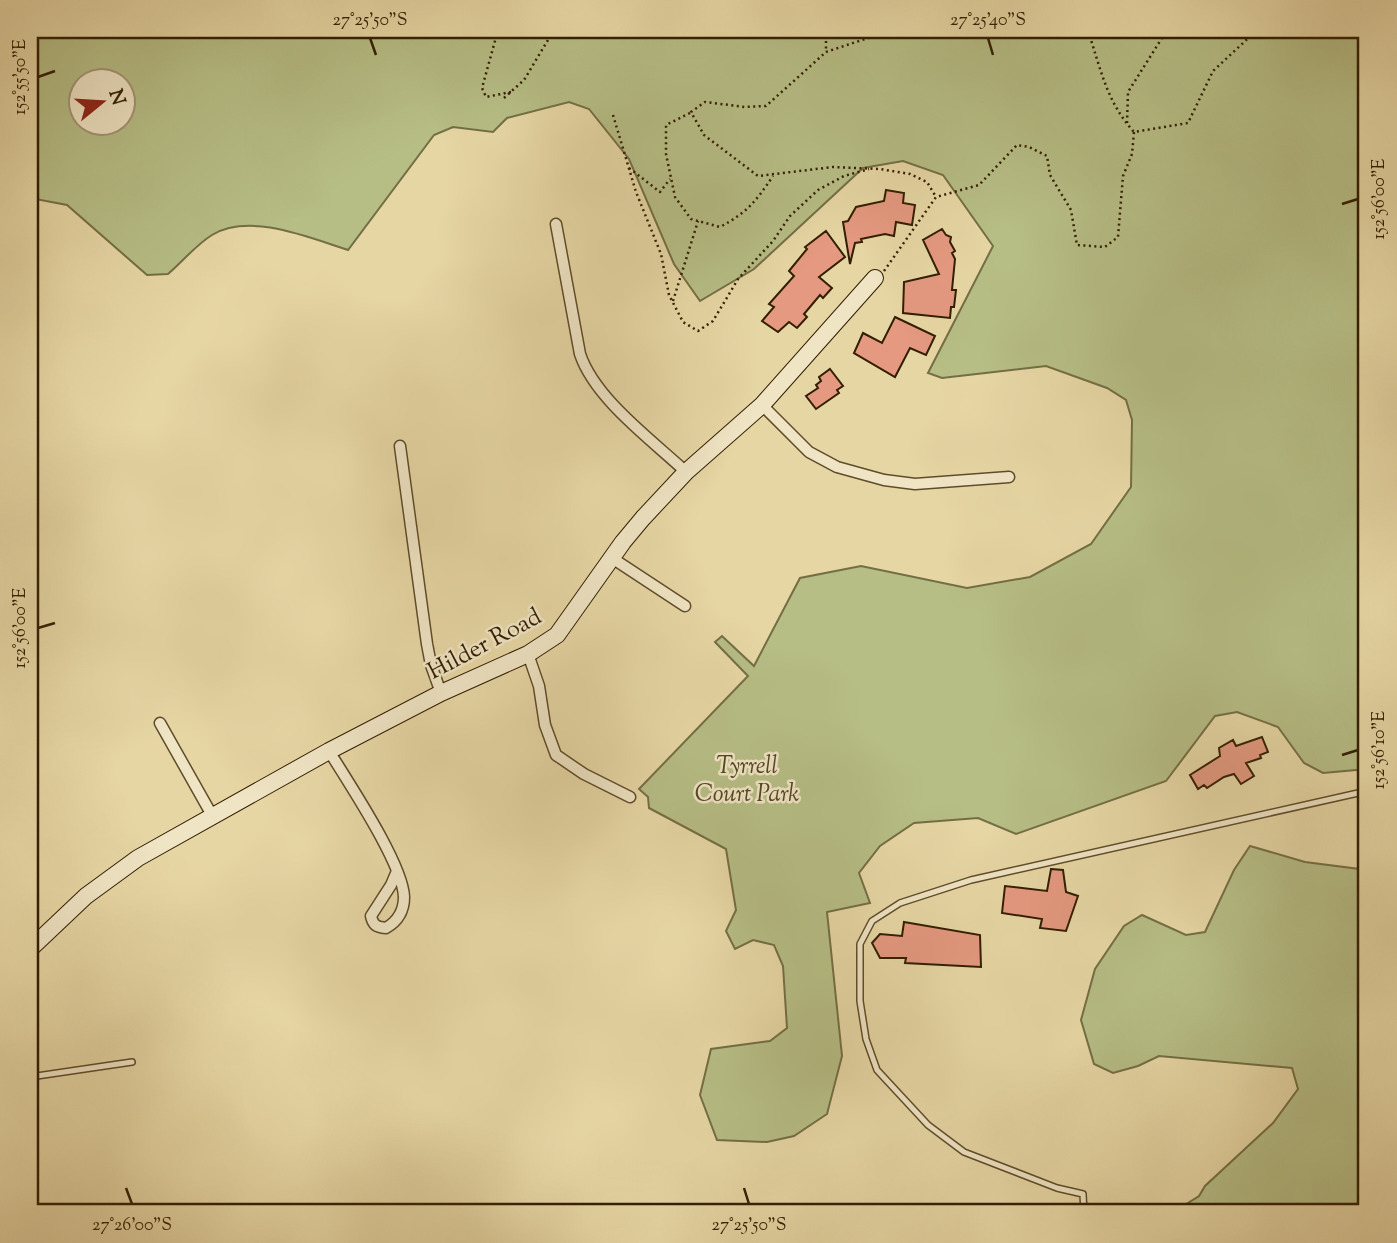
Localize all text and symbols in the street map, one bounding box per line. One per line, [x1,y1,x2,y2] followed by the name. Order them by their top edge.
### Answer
[333,8,407,34] text: 27°25'50"S
[950,8,1026,34] text: 27°25'40"S
[8,39,34,115] text: 152°55'50"E
[66,66,136,136] north arrow
[101,86,131,109] text: N
[1367,158,1393,239] text: 152°56'00"E
[8,587,34,668] text: 152°56'00"E
[422,600,548,689] street label: Hilder Road
[1367,711,1393,789] text: 152°56'10"E
[695,750,799,812] park label: Tyrrell Court Park
[92,1213,172,1239] text: 27°26'00"S
[712,1213,786,1239] text: 27°25'50"S

